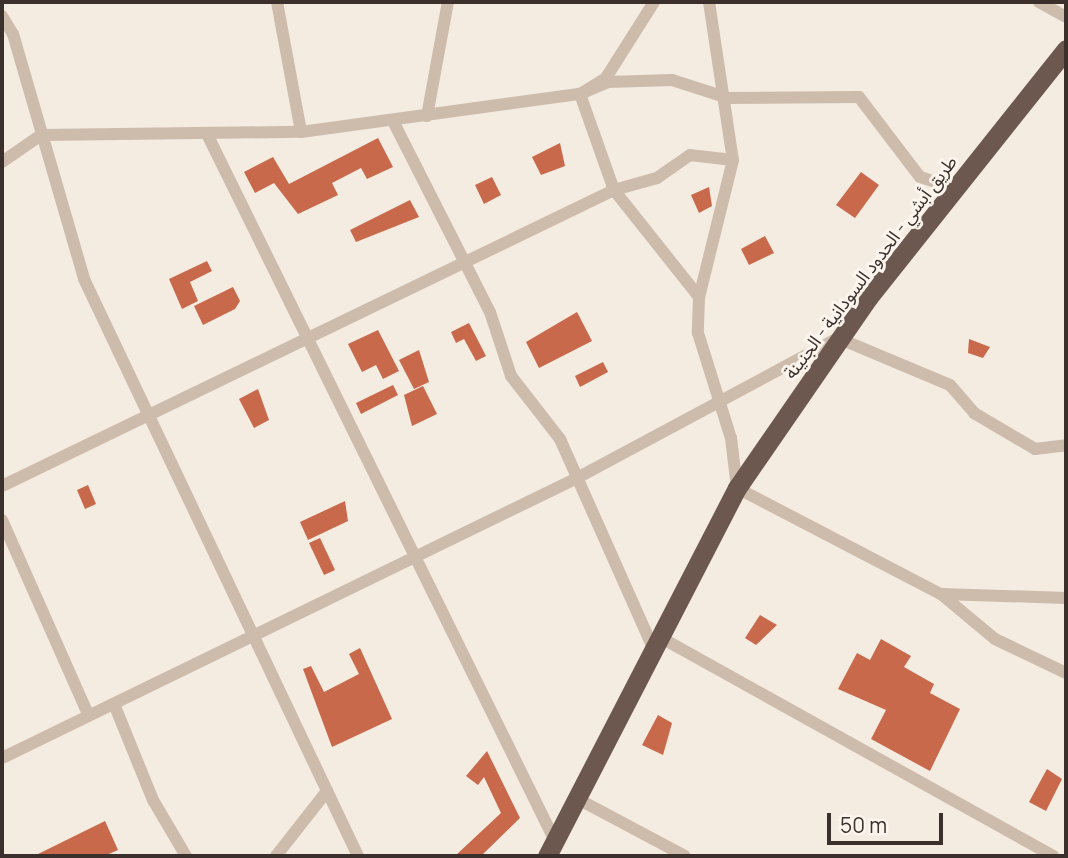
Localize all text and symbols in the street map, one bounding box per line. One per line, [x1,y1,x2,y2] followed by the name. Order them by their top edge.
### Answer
[779,151,961,383] street label: طريق أبشي - الحدود السودانية - الجنينة
[830,798,946,842] scale bar
[840,811,887,839] text: 50 m

